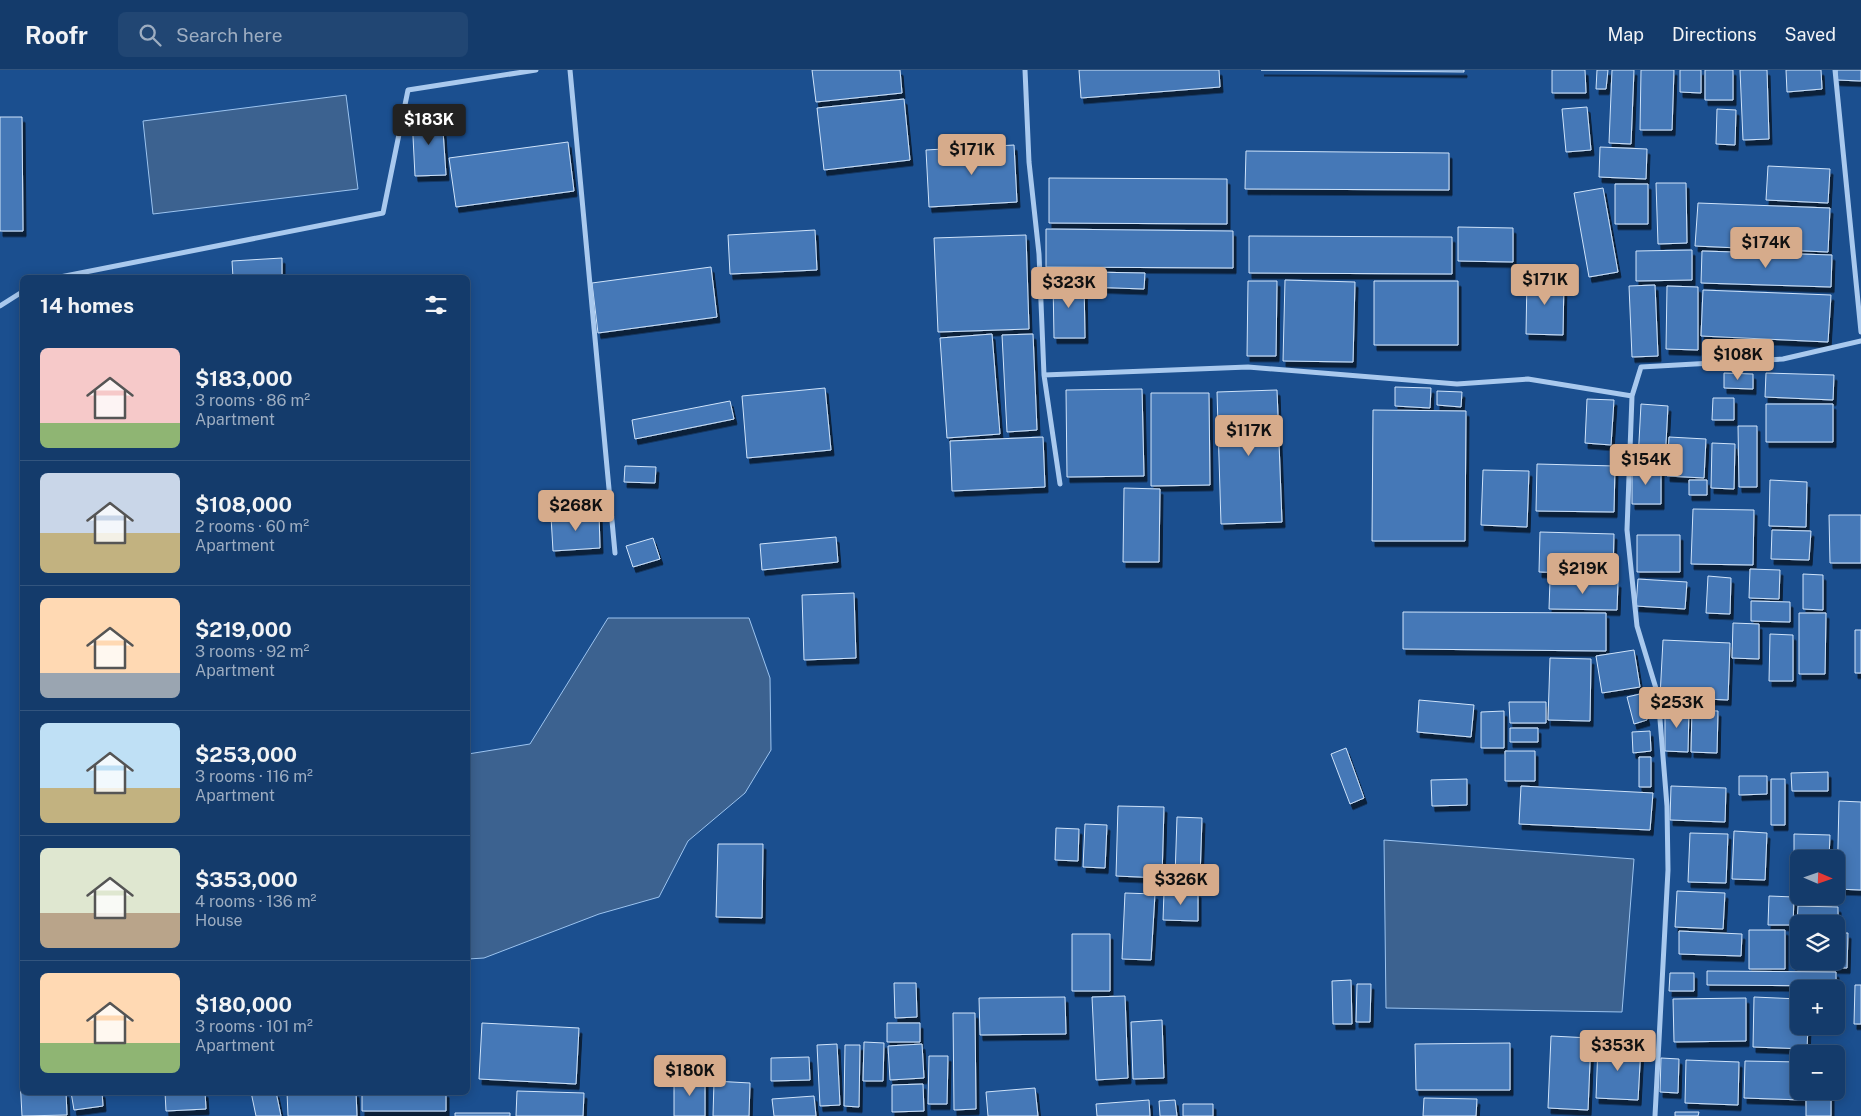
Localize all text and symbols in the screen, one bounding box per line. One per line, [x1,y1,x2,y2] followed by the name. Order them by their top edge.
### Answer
[118,12,468,57] search box
[25,21,88,49] text: Roofr
[136,21,164,49] icon: search
[176,24,283,46] text: Search here
[1607,24,1644,45] text: Map
[1672,24,1757,45] text: Directions
[1785,24,1836,45] text: Saved
[394,104,464,146] pin: $183K
[404,110,454,129] text: $183K
[937,134,1007,176] pin: $171K
[949,140,995,159] text: $171K
[1731,226,1801,269] pin: $174K
[1741,233,1791,252] text: $174K
[1510,264,1580,306] pin: $171K
[1034,266,1104,309] pin: $323K
[1522,270,1568,289] text: $171K
[1042,273,1096,292] text: $323K
[422,291,450,319] icon: filters
[40,293,134,318] text: 14 homes
[1703,338,1773,381] pin: $108K
[1713,345,1763,364] text: $108K
[195,366,293,391] text: $183,000
[80,368,140,428] icon: home
[195,391,310,410] text: 3 rooms · 86 m²
[195,410,275,429] text: Apartment
[1214,414,1284,457] pin: $117K
[1226,421,1272,440] text: $117K
[1611,444,1681,486] pin: $154K
[1621,450,1671,469] text: $154K
[541,490,611,532] pin: $268K
[195,492,292,517] text: $108,000
[80,493,140,553] icon: home
[549,496,603,515] text: $268K
[195,517,309,536] text: 2 rooms · 60 m²
[195,536,275,555] text: Apartment
[1548,552,1618,595] pin: $219K
[1558,559,1608,578] text: $219K
[195,617,292,642] text: $219,000
[80,618,140,678] icon: home
[195,642,309,661] text: 3 rooms · 92 m²
[195,661,275,680] text: Apartment
[1642,686,1712,729] pin: $253K
[1650,693,1704,712] text: $253K
[195,742,297,767] text: $253,000
[80,743,140,803] icon: home
[195,767,313,786] text: 3 rooms · 116 m²
[195,786,275,805] text: Apartment
[1790,850,1845,905] north arrow
[1790,850,1845,1100] map controls
[1146,864,1216,906] pin: $326K
[195,867,298,892] text: $353,000
[80,868,140,928] icon: home
[1154,870,1208,889] text: $326K
[195,892,316,911] text: 4 rooms · 136 m²
[195,911,243,930] text: House
[1790,915,1845,970] button: layers
[1790,980,1845,1035] button: +
[195,992,292,1017] text: $180,000
[80,993,140,1053] icon: home
[195,1017,313,1036] text: 3 rooms · 101 m²
[1583,1030,1653,1072] pin: $353K
[195,1036,275,1055] text: Apartment
[1591,1036,1645,1055] text: $353K
[1790,1045,1845,1100] button: −
[655,1054,725,1097] pin: $180K
[665,1061,715,1080] text: $180K

